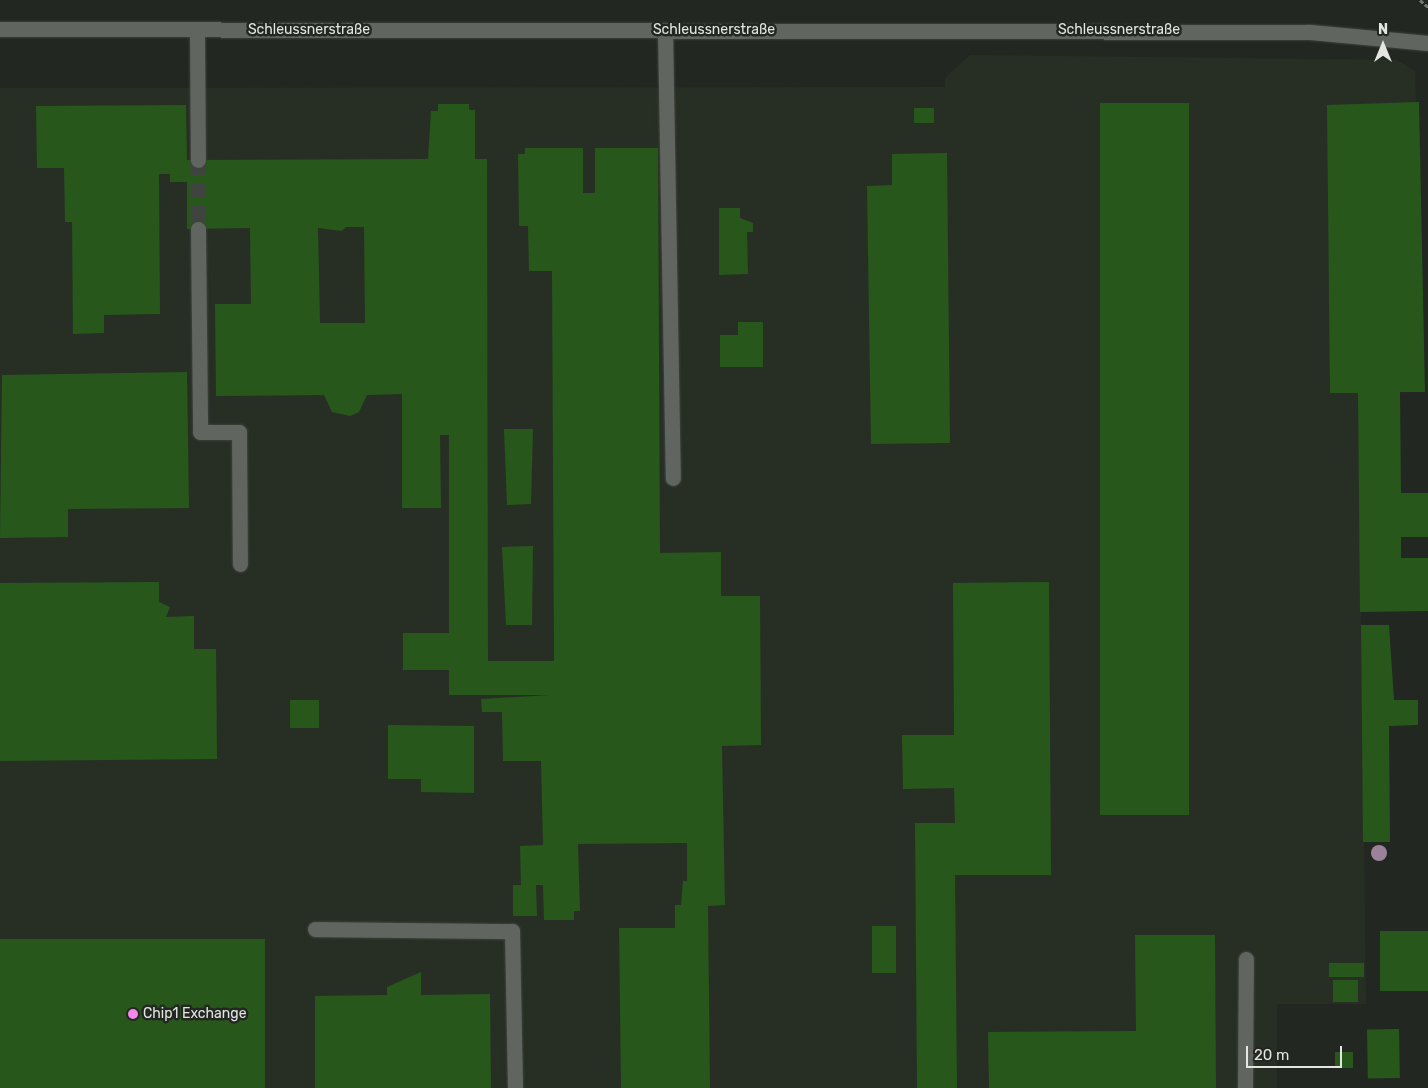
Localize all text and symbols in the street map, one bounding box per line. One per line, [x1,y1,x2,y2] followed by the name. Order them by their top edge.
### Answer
[1358,20,1408,70] north arrow
[1378,21,1388,38] text: N
[248,22,370,38] street label: Schleussnerstraße
[653,22,775,38] street label: Schleussnerstraße
[1058,22,1180,38] street label: Schleussnerstraße
[143,1006,246,1022] place label: Chip1 Exchange
[127,1008,139,1020] marker: Chip1 Exchange
[1248,1036,1344,1068] scale bar
[1254,1046,1289,1064] text: 20 m

